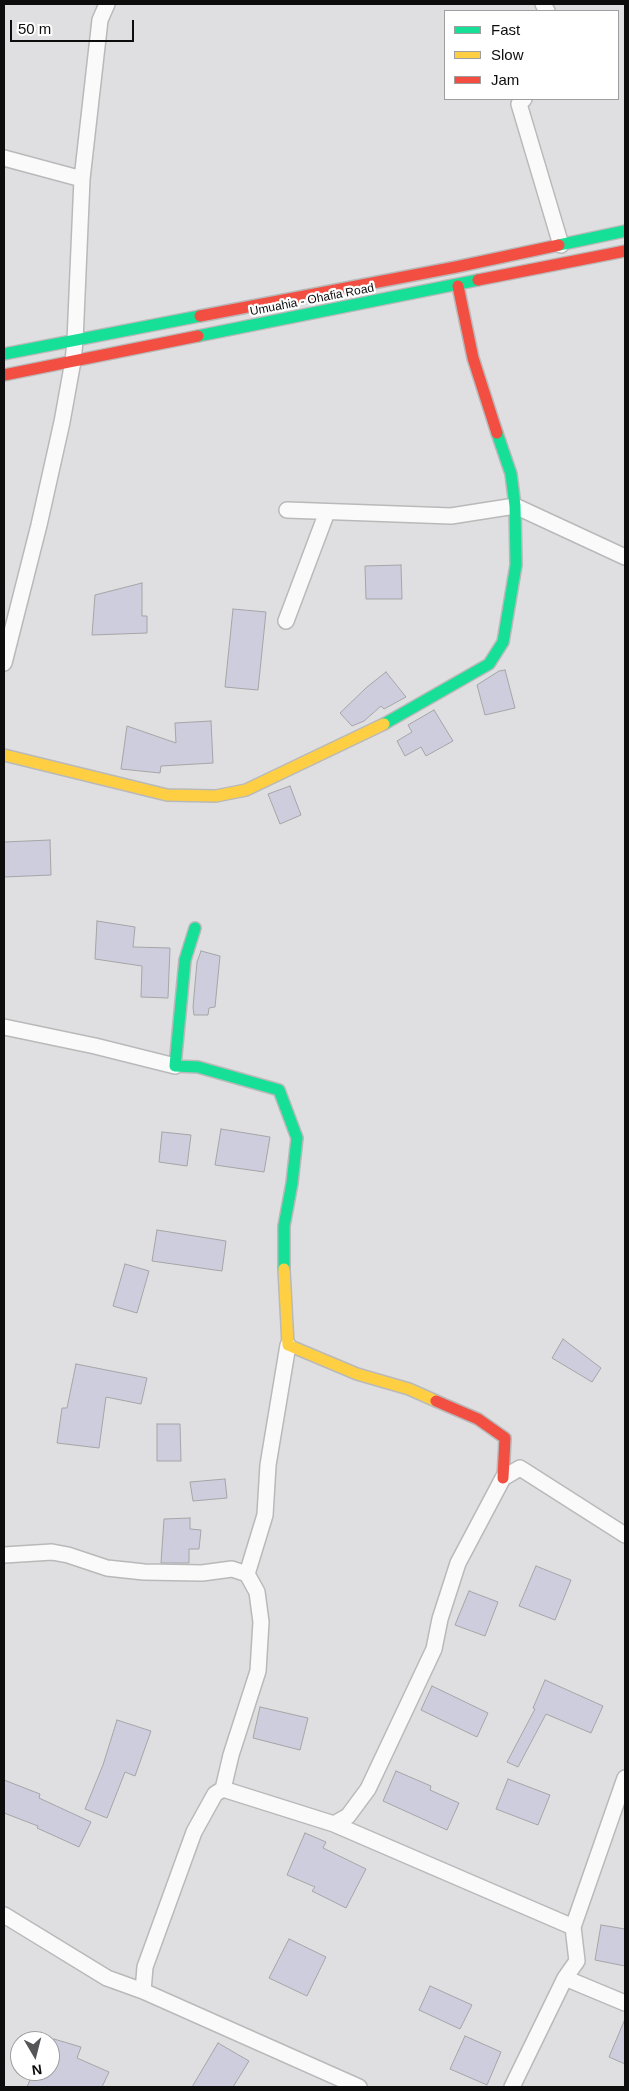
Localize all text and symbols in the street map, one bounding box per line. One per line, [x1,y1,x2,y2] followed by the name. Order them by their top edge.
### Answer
[12,10,136,42] scale bar
[444,10,619,100] legend
[18,20,51,37] text: 50 m
[491,21,520,38] text: Fast
[491,46,524,63] text: Slow
[491,71,519,88] text: Jam
[249,281,375,319] street label: Umuahia - Ohafia Road
[10,2031,60,2081] north arrow
[31,2061,43,2078] text: N

